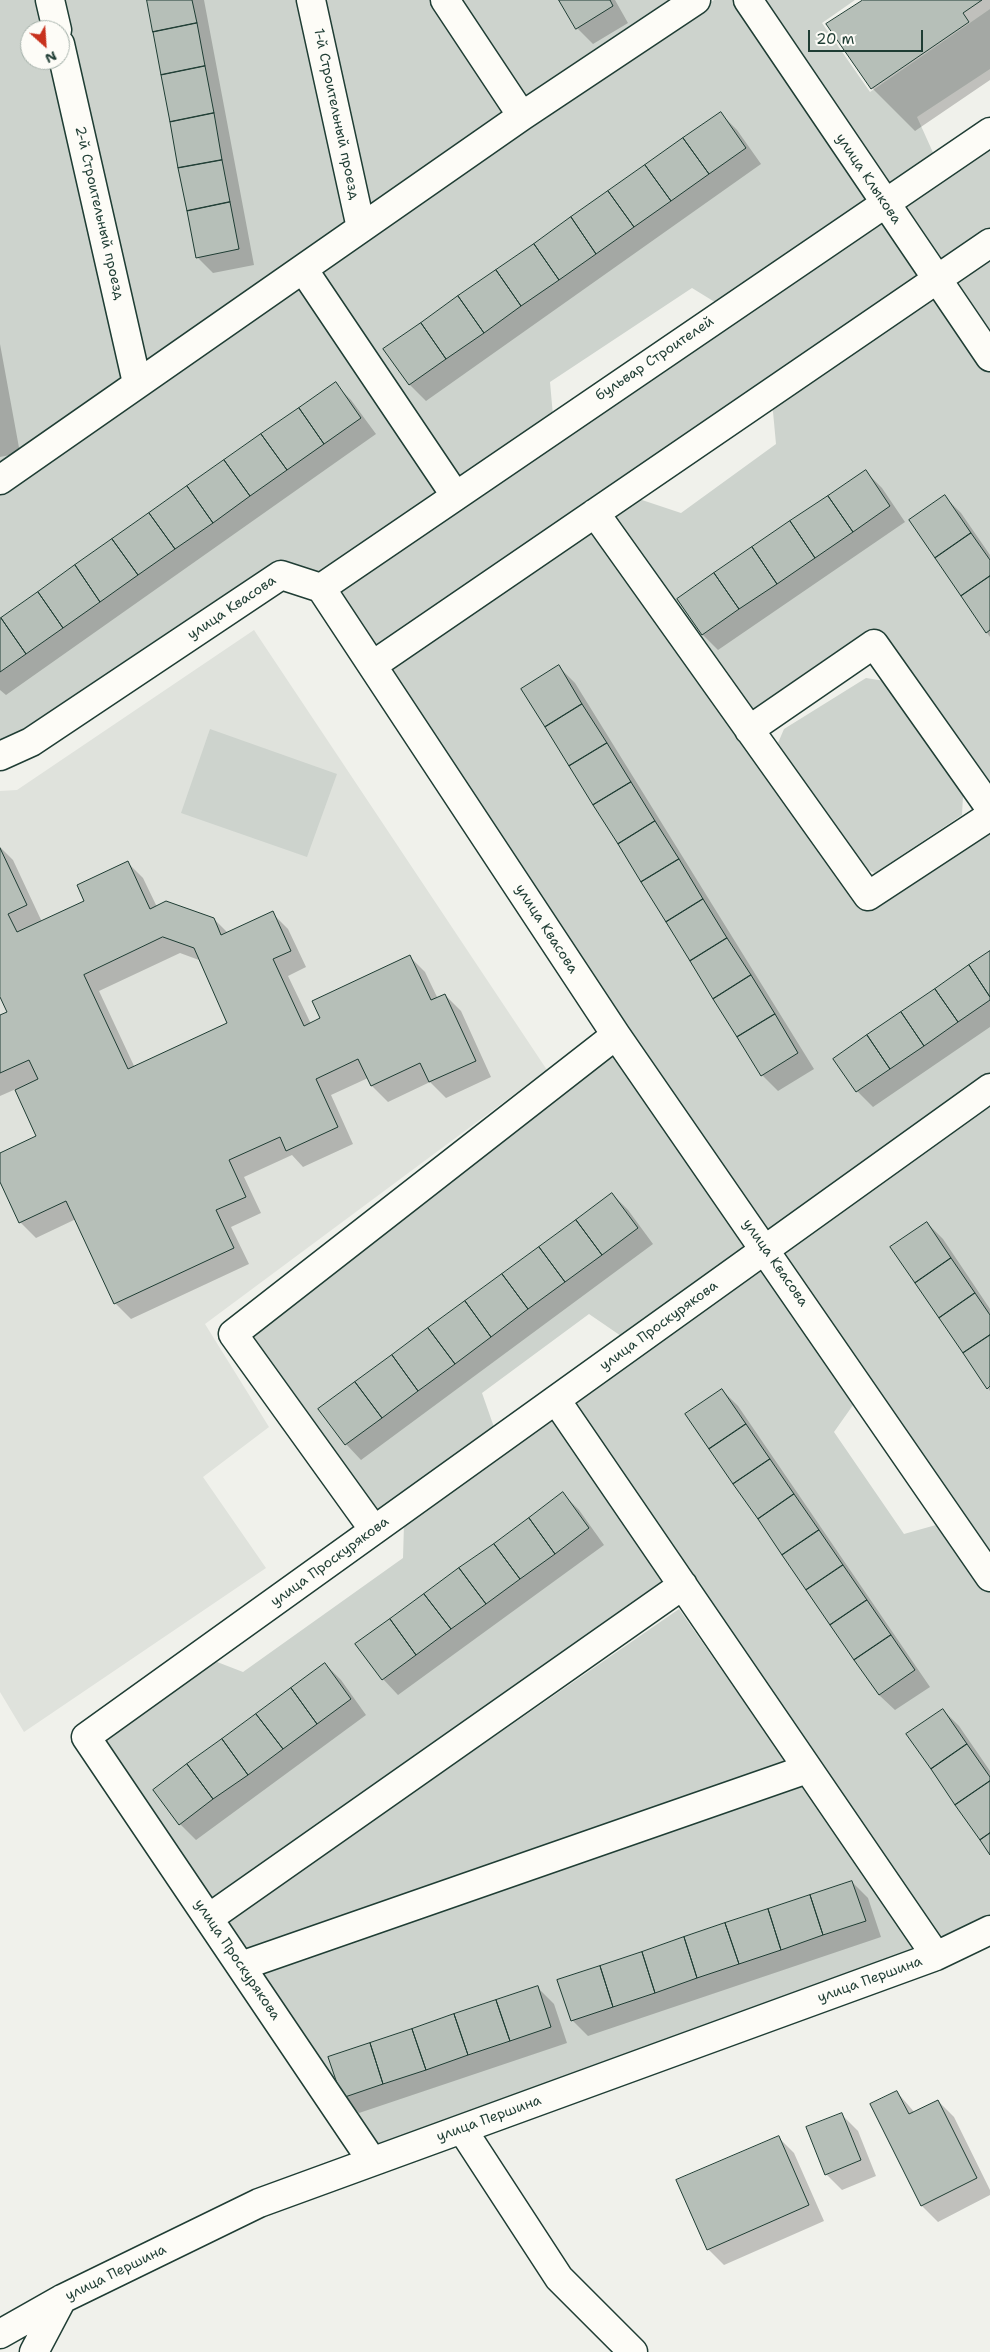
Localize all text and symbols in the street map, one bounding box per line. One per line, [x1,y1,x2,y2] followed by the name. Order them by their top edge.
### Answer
[20,20,70,70] north arrow
[810,20,925,52] scale bar
[310,27,362,201] street label: 1-й Строительный проезд
[816,29,855,49] text: 20 m
[42,47,60,68] text: N
[71,124,127,302] street label: 2-й Строительный проезд
[831,130,905,228] street label: улица Клыкова
[593,313,717,405] street label: бульвар Строителей
[185,572,279,644] street label: улица Квасова
[511,881,581,977] street label: улица Квасова
[739,1216,811,1310] street label: улица Квасова
[597,1277,721,1375] street label: улица Проскурякова
[268,1513,392,1611] street label: улица Проскурякова
[190,1896,284,2024] street label: улица Проскурякова
[815,1953,925,2007] street label: улица Першина
[434,2092,544,2146] street label: улица Першина
[63,2241,169,2305] street label: улица Першина

